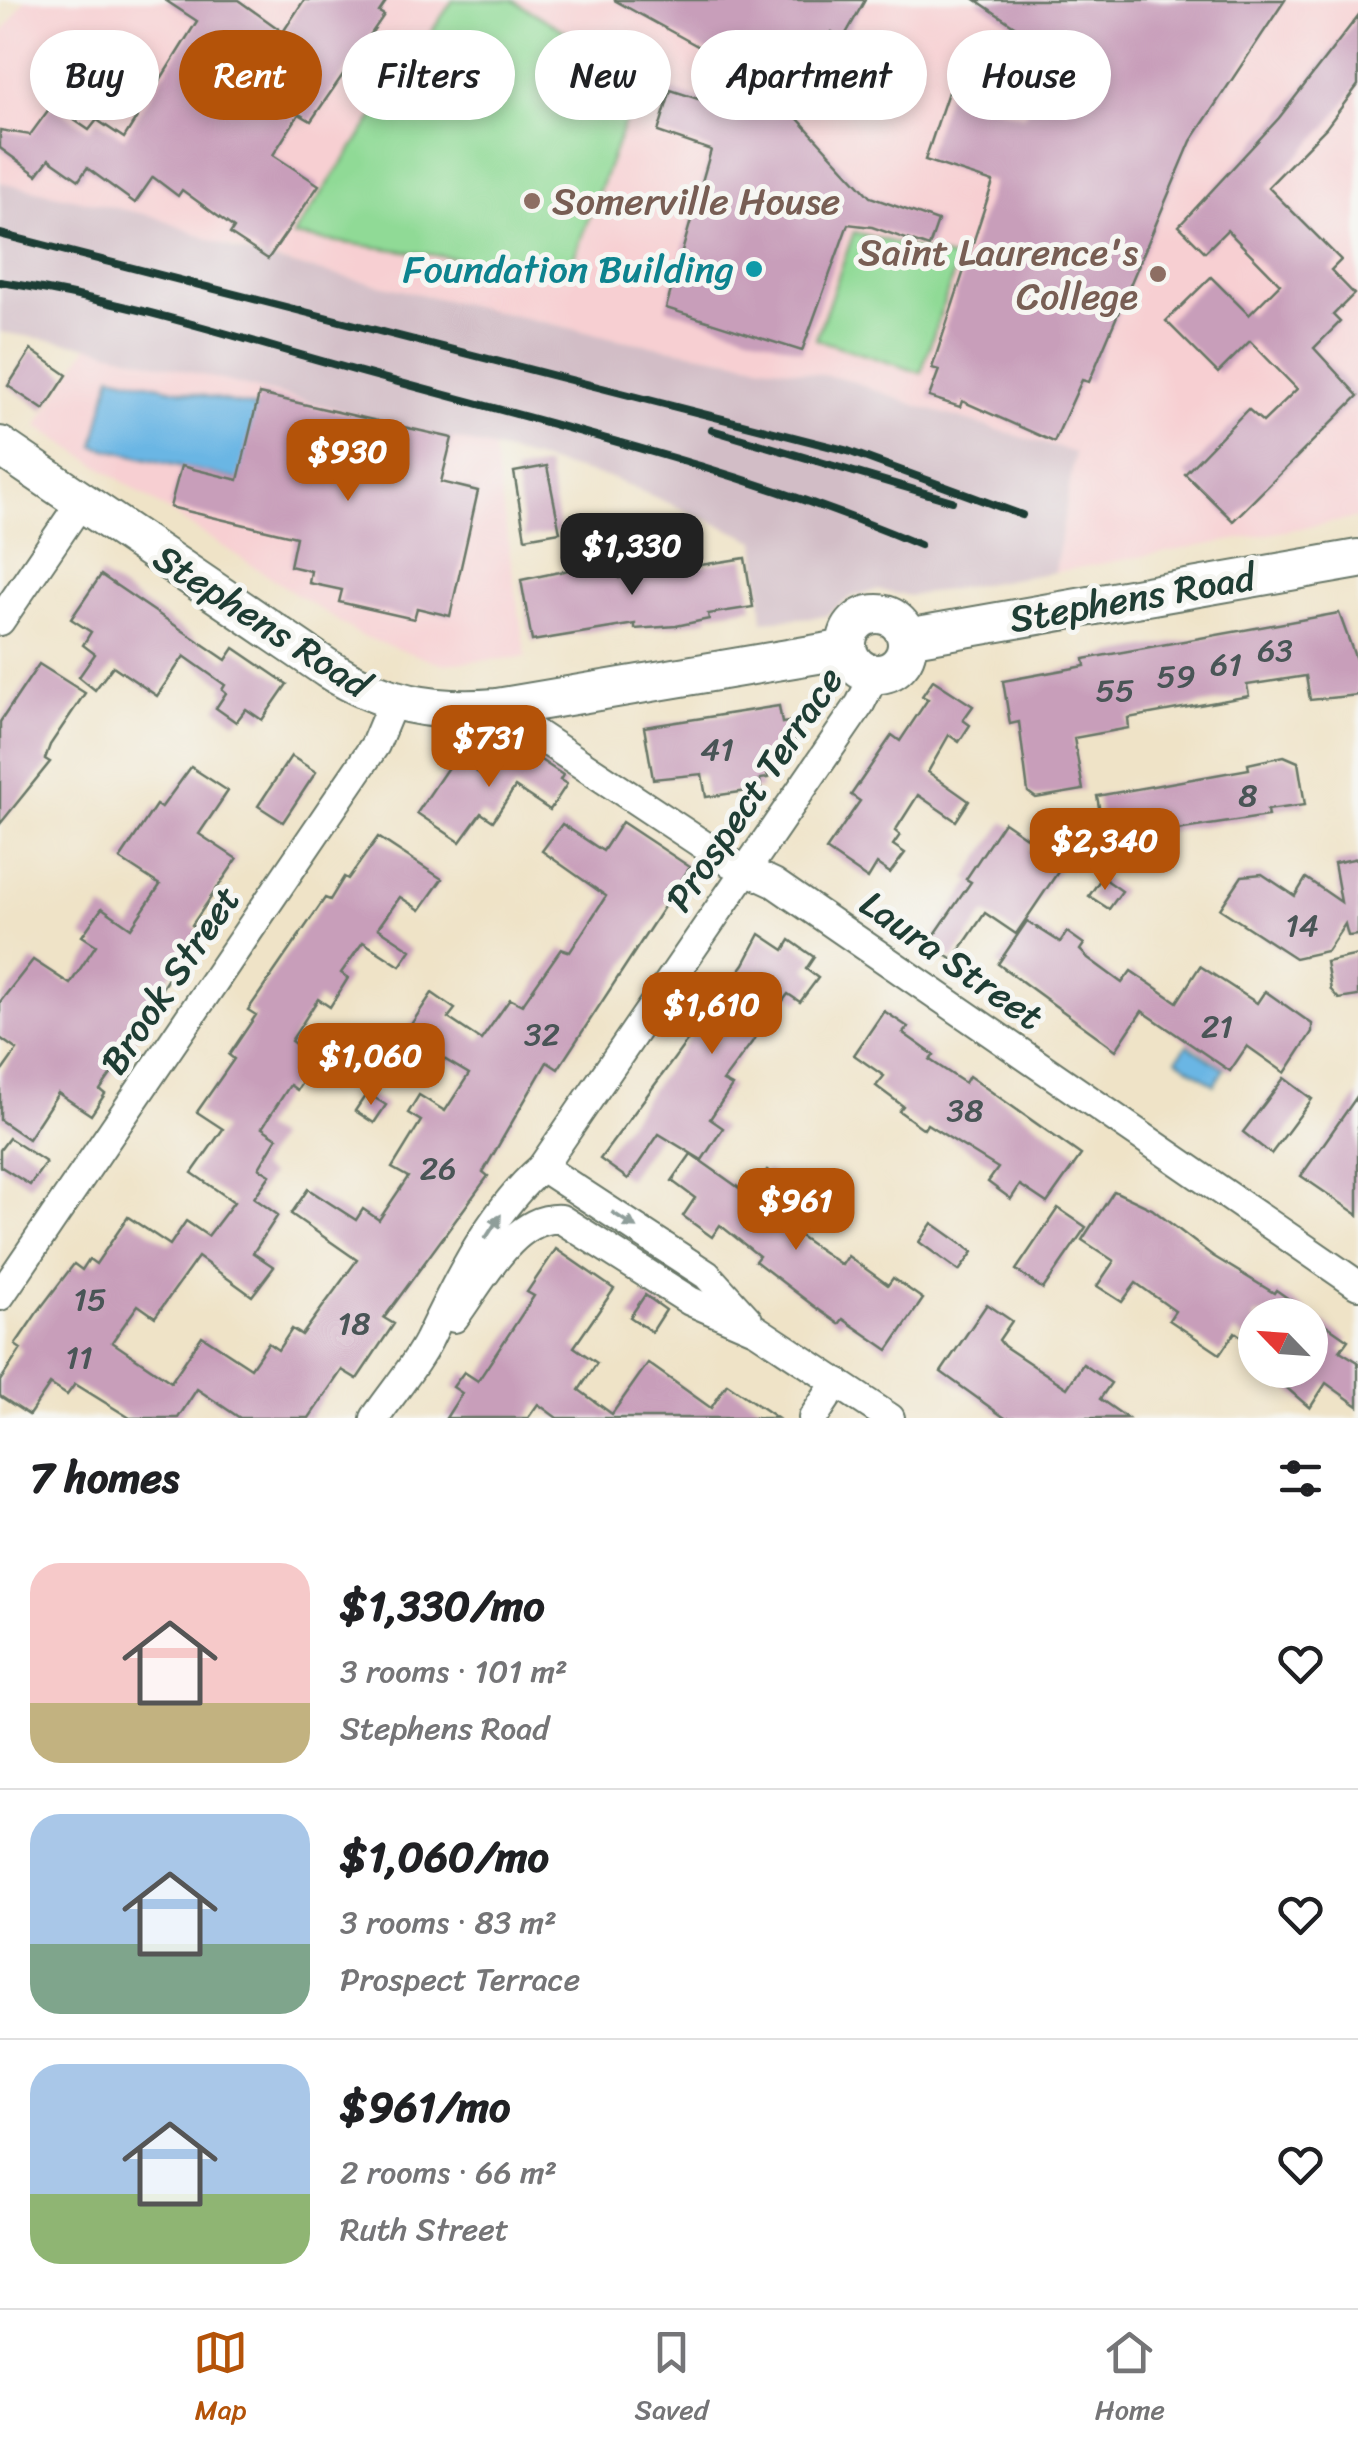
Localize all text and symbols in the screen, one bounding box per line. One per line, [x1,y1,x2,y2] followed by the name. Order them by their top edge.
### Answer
[30,30,159,120] chip: Buy
[179,30,322,120] chip: Rent
[342,30,515,120] chip: Filters
[535,30,671,120] chip: New
[691,30,927,120] chip: Apartment
[947,30,1111,120] chip: House
[552,168,840,235] place label: Somerville House
[521,190,543,212] marker: Somerville House
[858,219,1138,330] place label: Saint Laurence's College
[403,236,734,303] place label: Foundation Building
[743,258,765,280] marker: Foundation Building
[1147,263,1169,285] marker: Saint Laurence's College
[289,419,407,504] pin: $930
[309,423,387,480] text: $930
[551,513,713,598] pin: $1,330
[582,517,682,574] text: $1,330
[139,526,387,719] street label: Stephens Road
[1004,543,1263,653] street label: Stephens Road
[1257,622,1293,679] house number: 63
[1210,636,1242,693] house number: 61
[1156,648,1196,705] house number: 59
[647,652,862,926] street label: Prospect Terrace
[1095,662,1135,719] house number: 55
[430,705,548,790] pin: $731
[453,709,525,766] text: $731
[700,721,734,778] house number: 41
[1238,767,1258,824] house number: 8
[1024,808,1186,893] pin: $2,340
[1052,812,1158,869] text: $2,340
[82,871,259,1089] street label: Brook Street
[845,872,1058,1049] street label: Laura Street
[1285,897,1319,954] house number: 14
[631,972,793,1057] pin: $1,610
[664,976,760,1033] text: $1,610
[1201,998,1233,1055] house number: 21
[524,1006,560,1063] house number: 32
[290,1023,452,1108] pin: $1,060
[320,1027,422,1084] text: $1,060
[947,1082,983,1139] house number: 38
[420,1140,456,1197] house number: 26
[737,1168,855,1253] pin: $961
[759,1172,833,1229] text: $961
[610,1211,638,1229] one-way arrow
[483,1214,501,1241] one-way arrow
[73,1271,107,1328] house number: 15
[337,1295,371,1352] house number: 18
[1238,1298,1328,1388] north arrow
[1238,1298,1328,1388] map controls
[65,1329,93,1386] house number: 11
[30,1441,179,1515] text: 7 homes
[1273,1451,1328,1506] icon: filters
[340,1569,545,1643] text: $1,330/mo
[110,1603,230,1723] icon: home
[1273,1636,1328,1691] icon: heart
[340,1643,568,1700] text: 3 rooms · 101 m²
[340,1700,549,1757] text: Stephens Road
[340,1820,549,1894] text: $1,060/mo
[110,1854,230,1974] icon: home
[1273,1887,1328,1942] icon: heart
[340,1894,557,1951] text: 3 rooms · 83 m²
[340,1951,580,2008] text: Prospect Terrace
[340,2070,510,2144] text: $961/mo
[110,2104,230,2224] icon: home
[1273,2137,1328,2192] icon: heart
[340,2144,557,2201] text: 2 rooms · 66 m²
[340,2201,509,2258] text: Ruth Street
[193,2325,248,2434] tab: Map
[635,2325,708,2434] tab: Saved
[1095,2325,1165,2434] tab: Home

